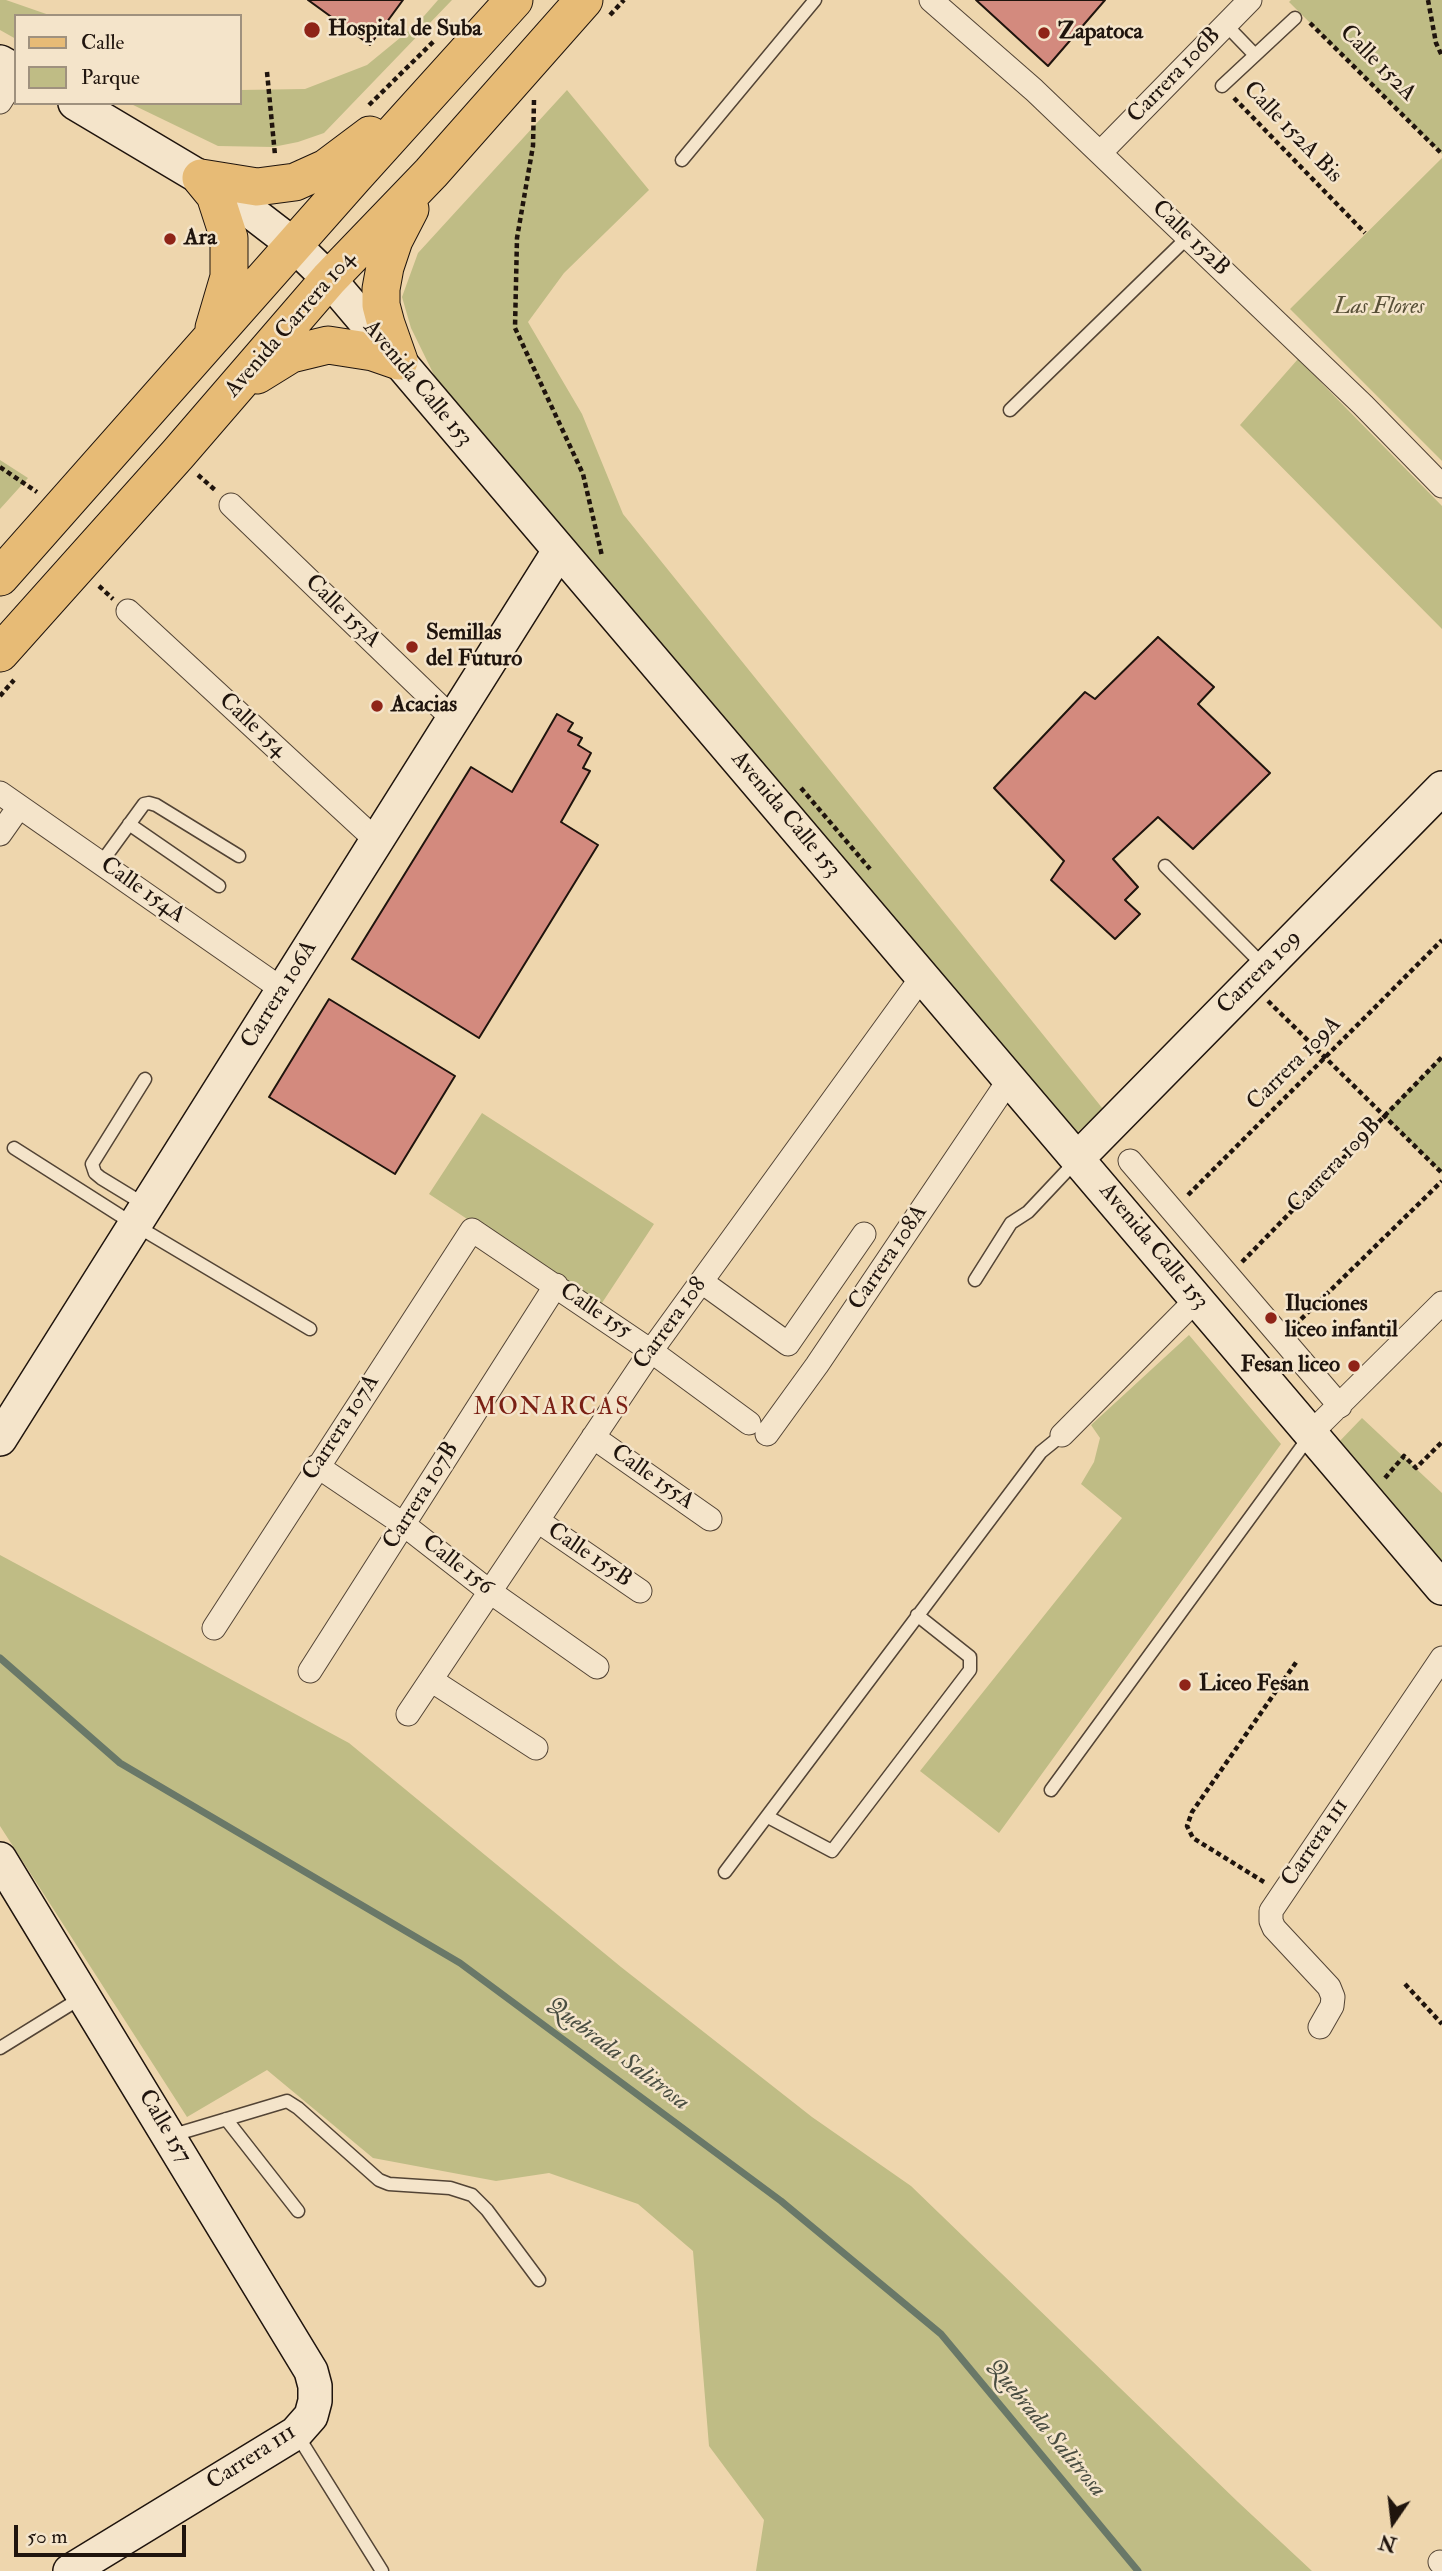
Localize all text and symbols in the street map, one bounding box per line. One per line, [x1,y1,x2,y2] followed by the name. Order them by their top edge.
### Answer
[14,14,242,105] legend
[328,16,482,44] place label: Hospital de Suba
[1058,19,1143,47] place label: Zapatoca
[302,20,322,40] marker: Hospital de Suba
[1333,20,1421,108] street label: Calle 152A
[1123,22,1227,130] street label: Carrera 106B
[1036,25,1052,41] marker: Zapatoca
[81,29,124,56] text: Calle
[81,64,140,91] text: Parque
[1237,76,1347,190] street label: Calle 152A Bis
[1145,195,1235,283] street label: Calle 152B
[184,225,217,253] place label: Ara
[162,231,178,247] marker: Ara
[220,246,362,404] street label: Avenida Carrera 104
[1334,294,1424,322] park label: Las Flores
[356,315,478,453] street label: Avenida Calle 153
[299,569,385,655] street label: Calle 153A
[426,620,522,674] place label: Semillas del Futuro
[404,639,420,655] marker: Semillas del Futuro
[212,688,292,764] street label: Calle 154
[391,692,457,720] place label: Acacias
[369,698,385,714] marker: Acacias
[724,746,846,884] street label: Avenida Calle 153
[94,852,190,930] street label: Calle 154A
[1212,925,1308,1021] street label: Carrera 109
[236,936,324,1054] street label: Carrera 106A
[1242,1011,1348,1117] street label: Carrera 109A
[1283,1112,1387,1220] street label: Carrera 109B
[1092,1178,1214,1316] street label: Avenida Calle 153
[844,1200,934,1316] street label: Carrera 108A
[629,1273,713,1375] street label: Carrera 108
[554,1278,636,1346] street label: Calle 155
[1285,1291,1398,1345] place label: Iluciones liceo infantil
[1263,1310,1279,1326] marker: Iluciones liceo infantil
[1241,1352,1340,1380] place label: Fesan liceo
[1346,1358,1362,1374] marker: Fesan liceo
[298,1370,386,1486] street label: Carrera 107A
[474,1395,630,1423] district label: MONARCAS
[378,1437,466,1555] street label: Carrera 107B
[605,1439,699,1517] street label: Calle 155A
[542,1518,636,1594] street label: Calle 155B
[416,1530,498,1602] street label: Calle 156
[1199,1671,1309,1699] place label: Liceo Fesan
[1177,1677,1193,1693] marker: Liceo Fesan
[1276,1794,1356,1892] street label: Carrera 111
[540,1992,694,2118] water label: Quebrada Salitrosa
[131,2085,197,2169] street label: Calle 157
[979,2354,1111,2504] water label: Quebrada Salitrosa
[202,2419,302,2497] street label: Carrera 111
[1358,2487,1428,2557] north arrow
[18,2512,189,2556] scale bar
[27,2523,68,2550] text: 50 m
[1377,2529,1399,2556] text: N

